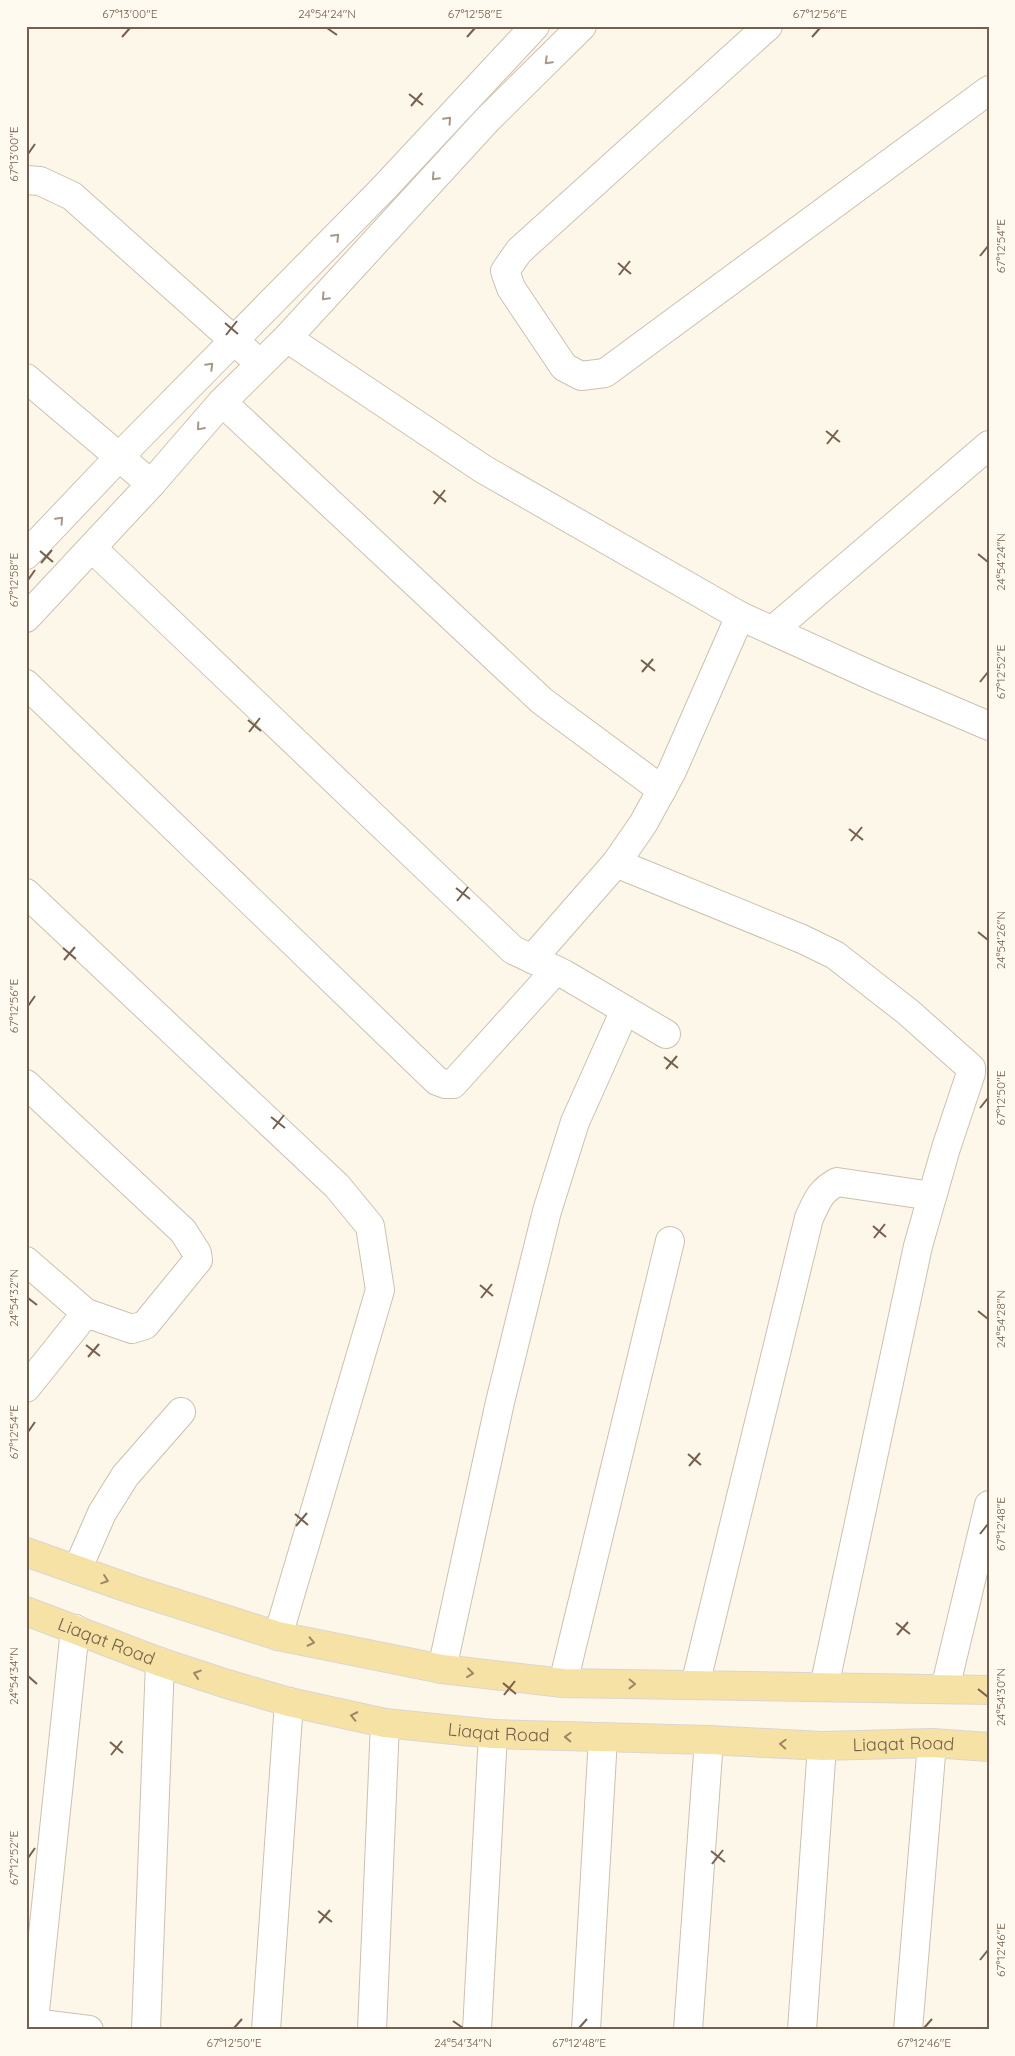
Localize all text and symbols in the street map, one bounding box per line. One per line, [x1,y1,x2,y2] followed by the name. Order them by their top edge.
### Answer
[102,6,158,21] text: 67°13'00"E
[298,6,356,21] text: 24°54'24"N
[448,6,502,21] text: 67°12'58"E
[793,6,847,21] text: 67°12'56"E
[544,55,553,64] one-way arrow
[442,116,451,125] one-way arrow
[6,126,21,182] text: 67°13'00"E
[432,172,441,181] one-way arrow
[993,219,1008,273] text: 67°12'54"E
[330,234,339,243] one-way arrow
[321,291,330,300] one-way arrow
[204,363,213,372] one-way arrow
[198,421,206,430] one-way arrow
[54,517,63,526] one-way arrow
[993,533,1008,591] text: 24°54'24"N
[6,553,21,607] text: 67°12'58"E
[993,645,1008,699] text: 67°12'52"E
[993,911,1008,969] text: 24°54'26"N
[6,979,21,1033] text: 67°12'56"E
[993,1070,1008,1126] text: 67°12'50"E
[6,1269,21,1327] text: 24°54'32"N
[993,1290,1008,1348] text: 24°54'28"N
[6,1405,21,1459] text: 67°12'54"E
[993,1497,1008,1551] text: 67°12'48"E
[101,1574,109,1584] one-way arrow
[55,1612,158,1670] street label: Liaqat Road
[306,1636,315,1647] one-way arrow
[6,1647,21,1705] text: 24°54'34"N
[467,1667,475,1678] one-way arrow
[993,1668,1008,1726] text: 24°54'30"N
[194,1670,202,1680] one-way arrow
[628,1679,636,1689] one-way arrow
[350,1711,359,1722] one-way arrow
[447,1717,550,1747] street label: Liaqat Road
[564,1731,572,1742] one-way arrow
[852,1731,955,1756] street label: Liaqat Road
[778,1738,786,1749] one-way arrow
[6,1831,21,1885] text: 67°12'52"E
[993,1923,1008,1977] text: 67°12'46"E
[206,2035,262,2050] text: 67°12'50"E
[434,2035,492,2050] text: 24°54'34"N
[552,2035,606,2050] text: 67°12'48"E
[897,2035,951,2050] text: 67°12'46"E

